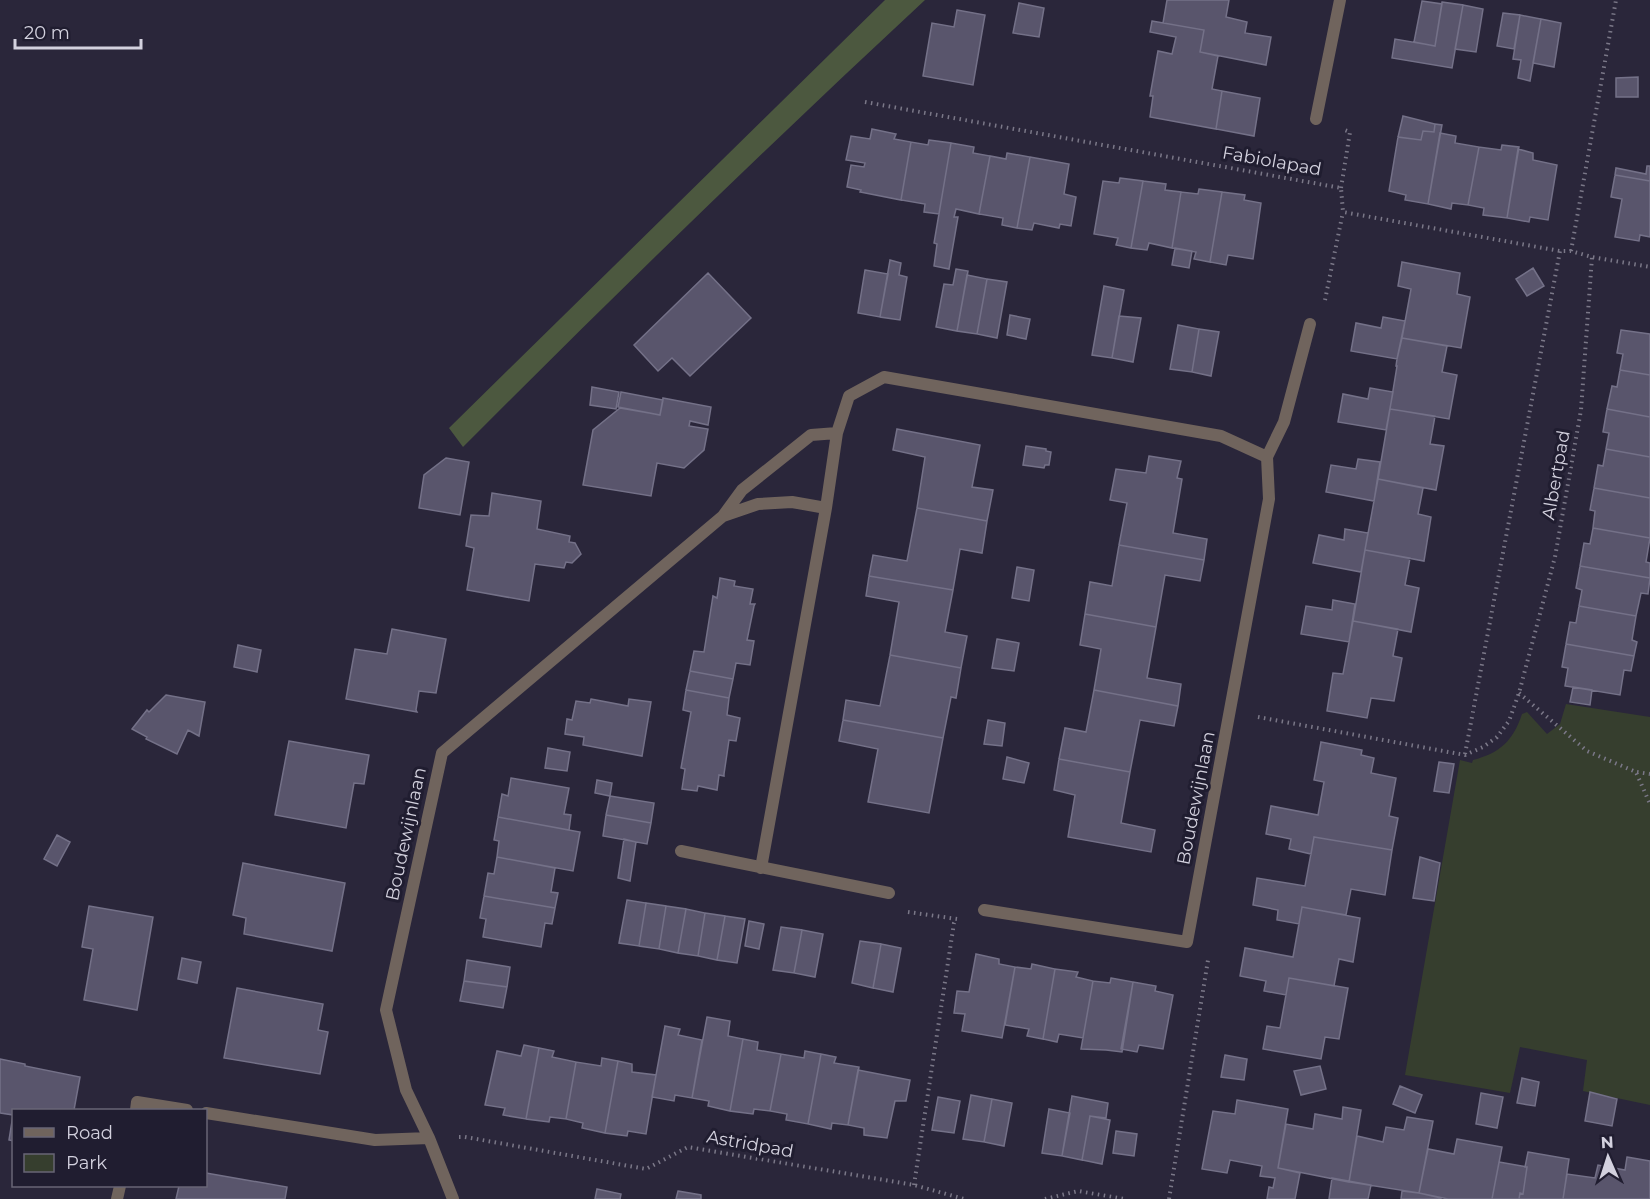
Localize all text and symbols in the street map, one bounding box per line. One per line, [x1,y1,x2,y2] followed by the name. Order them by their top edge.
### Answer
[15,12,141,50] scale bar
[24,22,70,44] text: 20 m
[1221,141,1323,181] street label: Fabiolapad
[1537,428,1575,522] street label: Albertpad
[1172,729,1220,867] street label: Boudewijnlaan
[381,765,431,903] street label: Boudewijnlaan
[12,1109,207,1187] legend
[66,1122,113,1144] text: Road
[705,1126,795,1162] street label: Astridpad
[1578,1127,1638,1187] north arrow
[1600,1133,1614,1152] text: N
[66,1152,107,1174] text: Park

